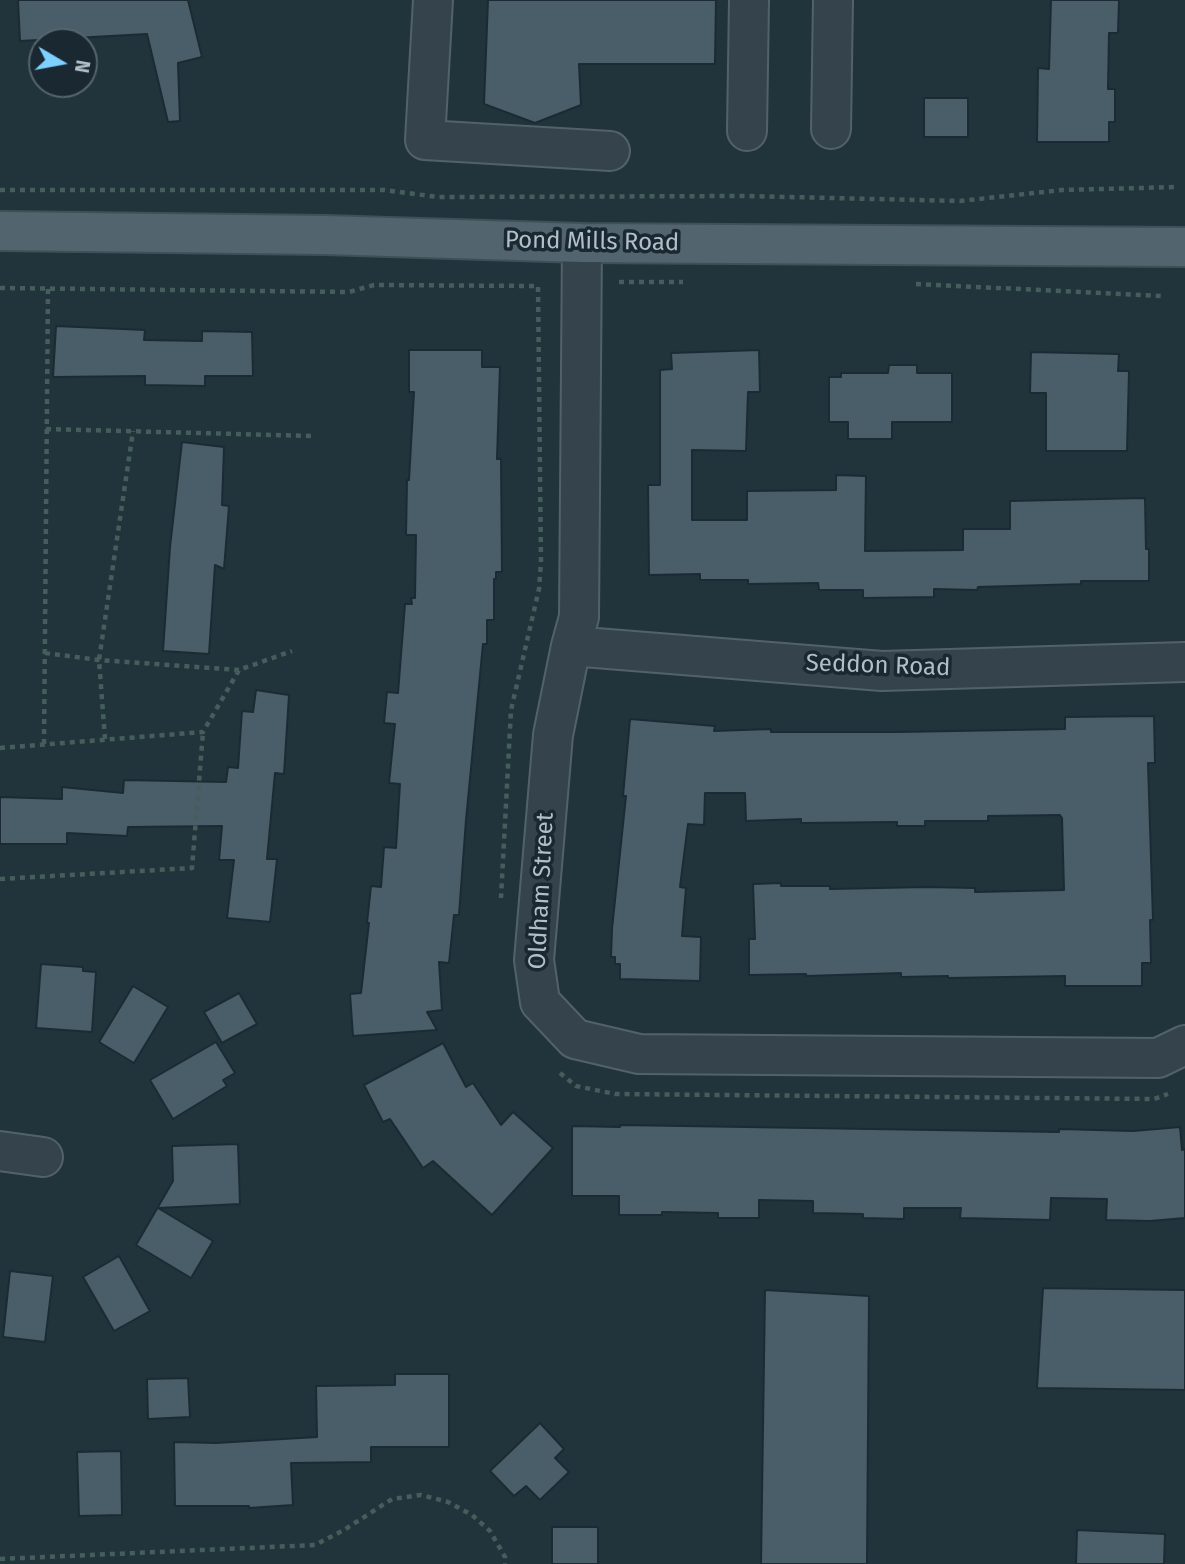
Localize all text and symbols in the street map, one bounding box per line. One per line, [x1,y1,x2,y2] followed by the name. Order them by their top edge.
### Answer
[28,28,98,98] north arrow
[70,58,95,75] text: N
[505,226,679,258] street label: Pond Mills Road
[805,649,951,683] street label: Seddon Road
[524,812,560,970] street label: Oldham Street

